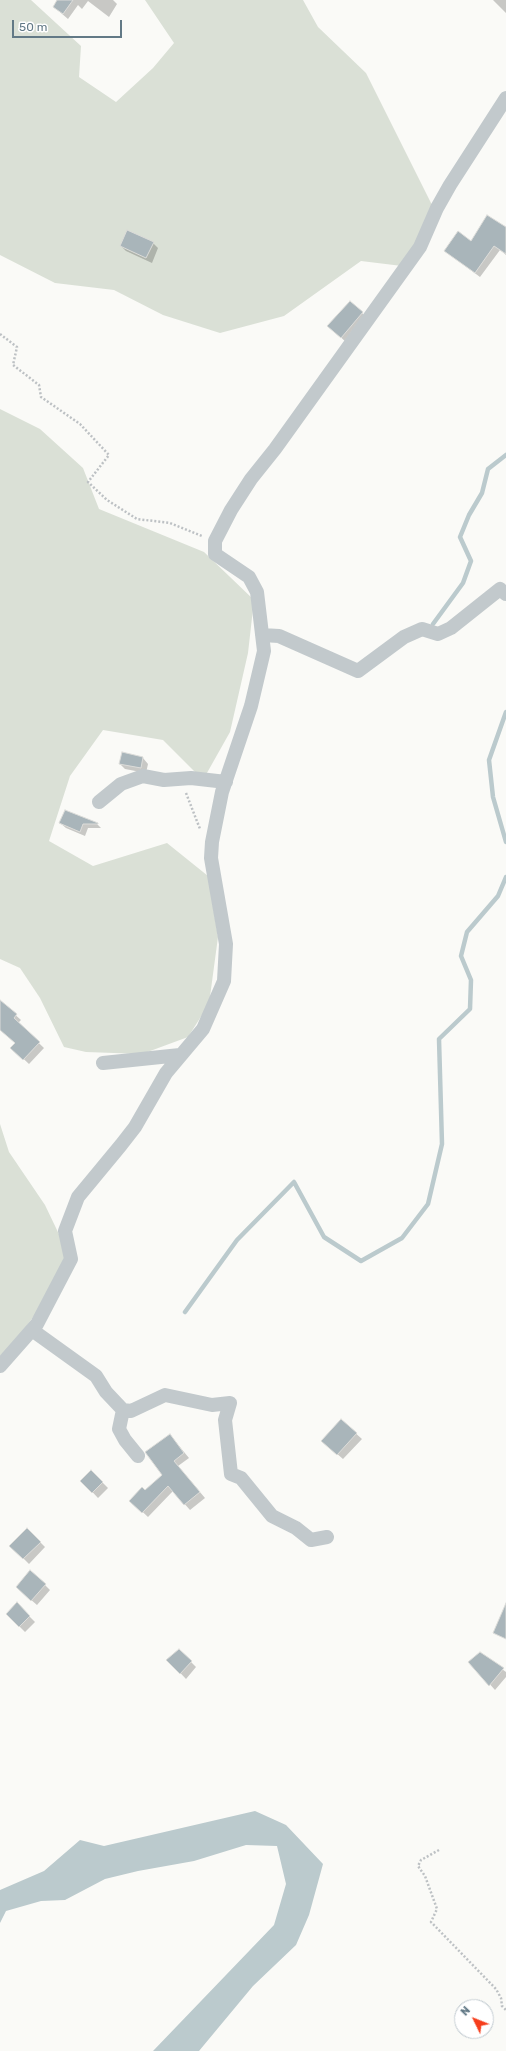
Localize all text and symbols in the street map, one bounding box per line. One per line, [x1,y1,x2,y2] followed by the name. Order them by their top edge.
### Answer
[14,12,124,38] scale bar
[19,20,47,34] text: 50 m
[454,1999,494,2039] north arrow
[458,2004,473,2018] text: N

